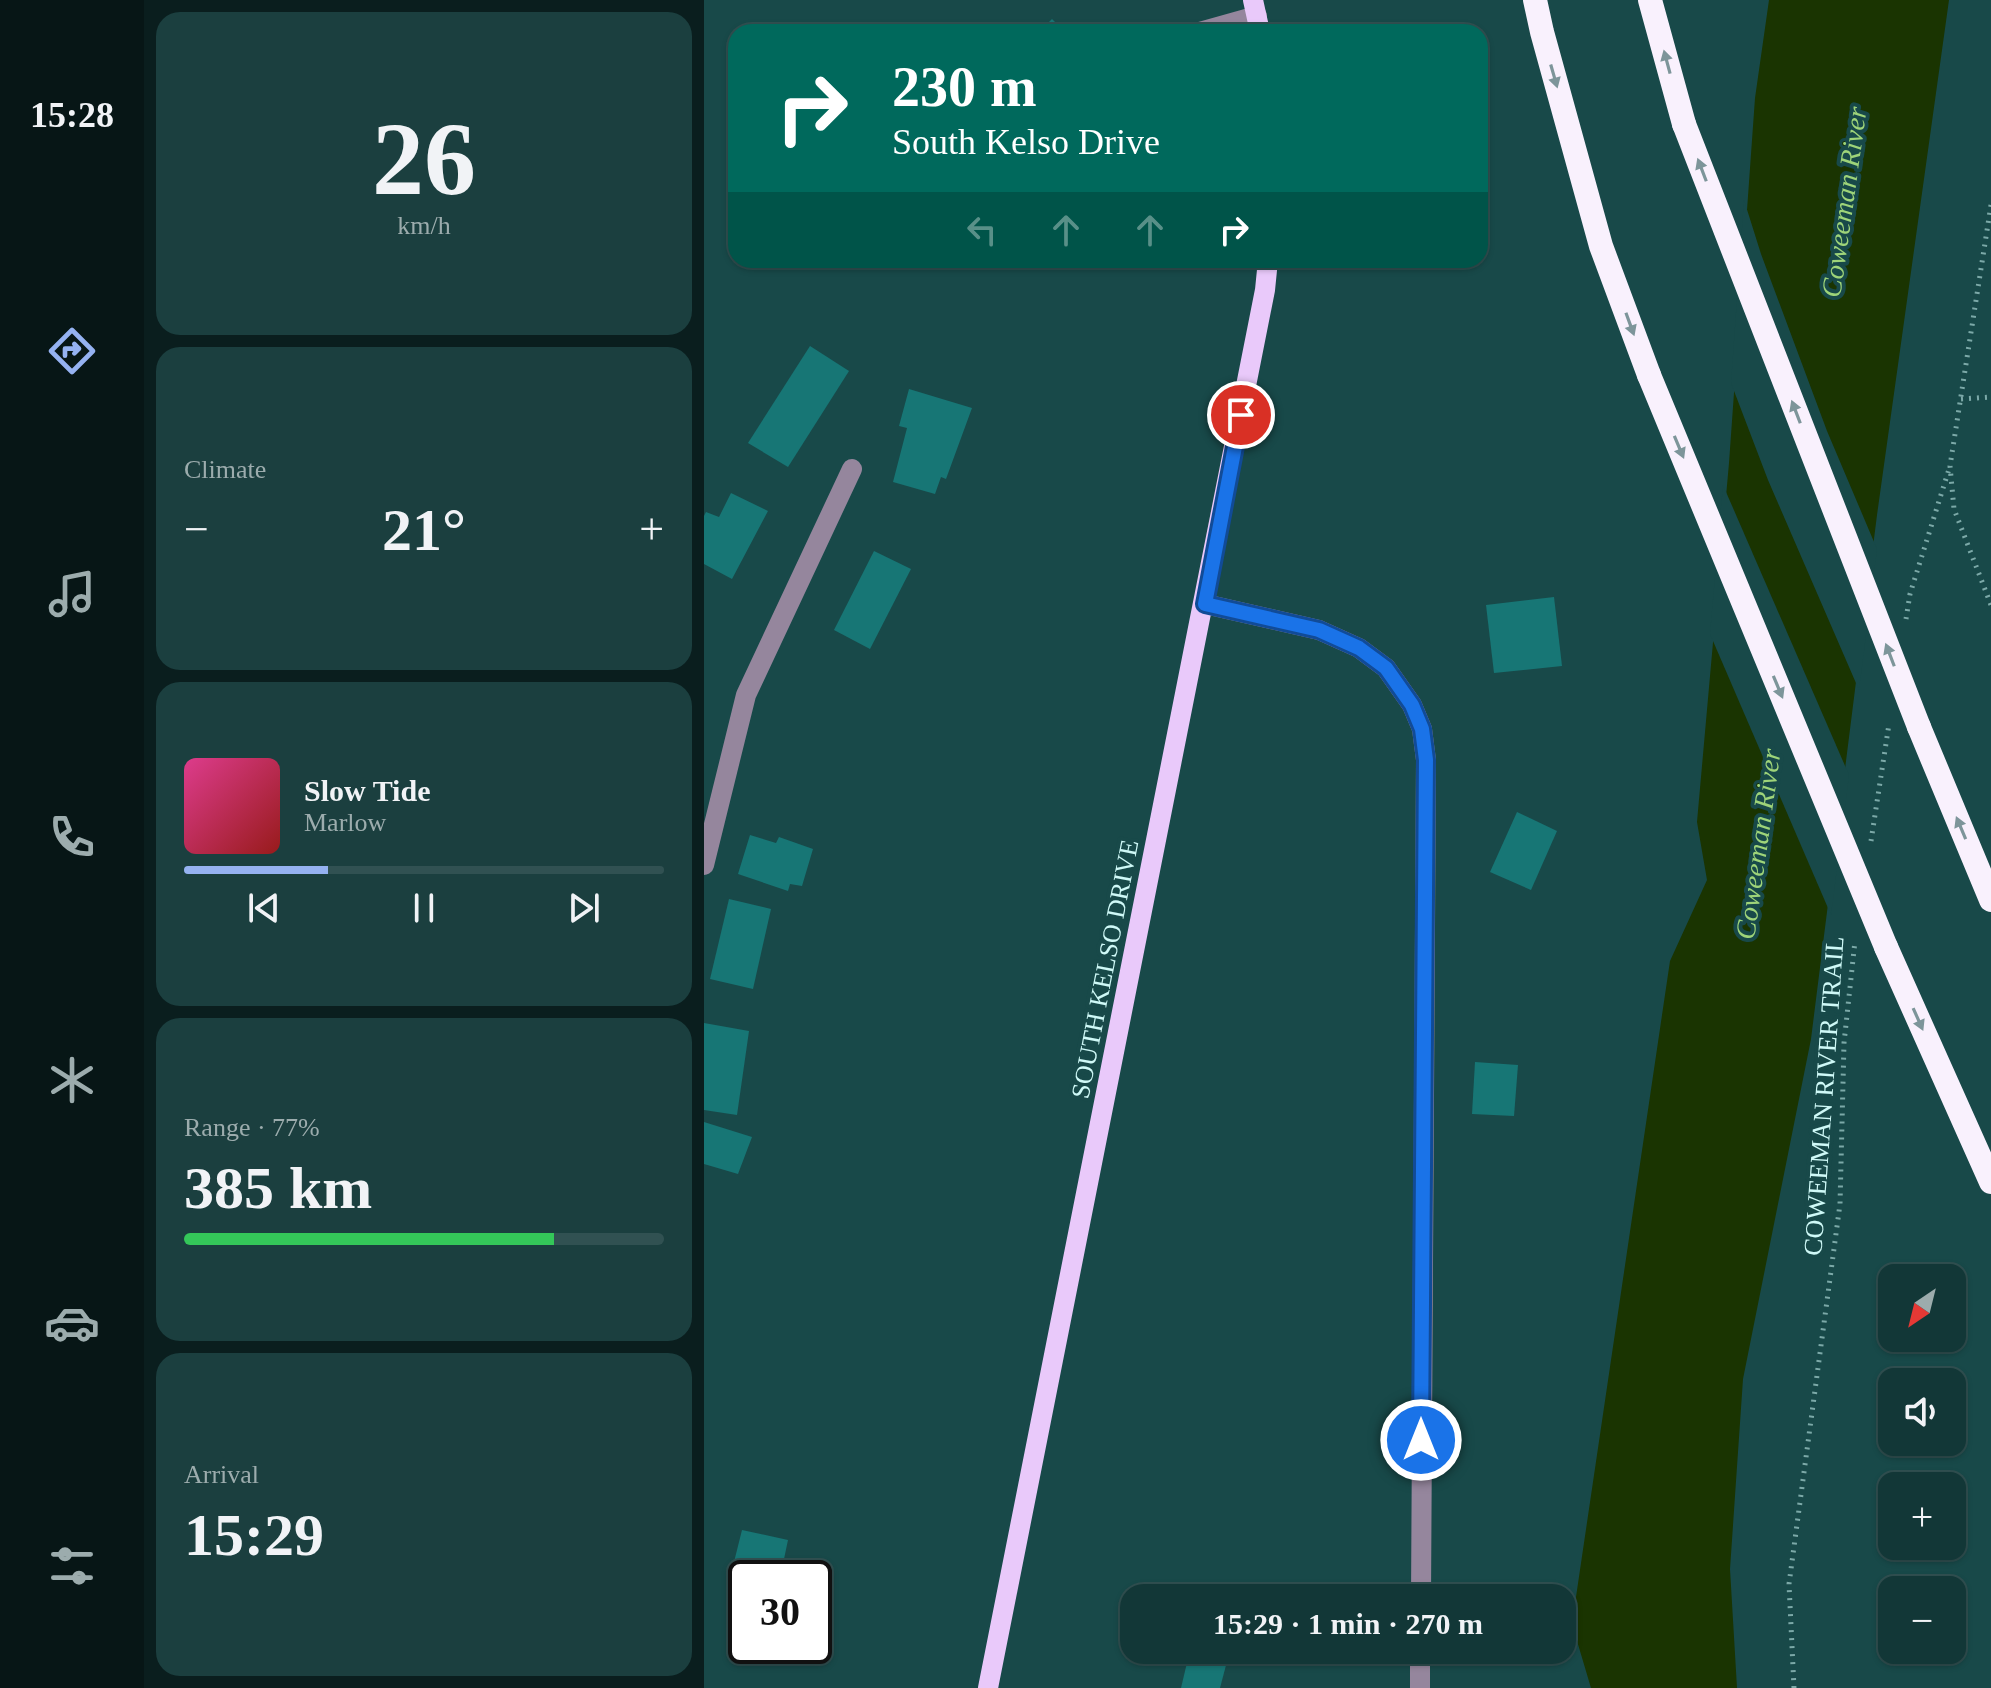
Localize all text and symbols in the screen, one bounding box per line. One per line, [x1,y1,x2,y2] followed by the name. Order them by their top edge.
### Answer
[1660,50,1672,75] one-way arrow
[760,56,864,160] icon: right
[892,56,1037,118] text: 230 m
[1548,64,1561,88] one-way arrow
[30,95,114,135] text: 15:28
[372,101,476,216] text: 26
[1815,105,1873,299] water label: Coweeman River
[892,122,1160,162] text: South Kelso Drive
[1695,158,1708,182] one-way arrow
[960,208,1004,252] icon: left
[1044,208,1088,252] icon: ahead
[1128,208,1172,252] icon: ahead
[1212,208,1256,252] icon: right
[397,211,451,240] text: km/h
[1624,312,1637,336] one-way arrow
[44,323,100,379] icon: directions
[1207,381,1275,449] pin
[1219,393,1263,437] icon: arrive
[1789,400,1802,424] one-way arrow
[1672,435,1685,459] one-way arrow
[184,455,266,484] text: Climate
[382,497,466,563] text: 21°
[184,505,209,554] text: −
[639,505,664,554] text: +
[44,566,100,622] icon: music
[1884,643,1897,667] one-way arrow
[1772,675,1785,699] one-way arrow
[1729,747,1787,941] water label: Coweeman River
[304,774,430,807] text: Slow Tide
[304,808,386,837] text: Marlow
[44,809,100,865] icon: phone
[1954,816,1967,840] one-way arrow
[1066,837,1144,1101] street label: SOUTH KELSO DRIVE
[242,886,286,930] icon: previous
[402,886,446,930] icon: pause
[562,886,606,930] icon: next
[1798,935,1850,1257] street label: COWEEMAN RIVER TRAIL
[1911,1007,1925,1030] one-way arrow
[44,1052,100,1108] icon: climate
[184,1113,320,1142] text: Range · 77%
[184,1155,372,1221] text: 385 km
[1878,1264,1966,1352] north arrow
[1878,1264,1966,1664] map controls
[44,1295,100,1351] icon: car
[1878,1368,1966,1456] button: sound
[1379,1398,1463,1482] position arrow
[184,1460,259,1489] text: Arrival
[1878,1472,1966,1560] button: +
[184,1502,324,1568] text: 15:29
[44,1538,100,1594] icon: filters
[728,1560,832,1664] speed limit sign: 30
[1878,1576,1966,1664] button: −
[1213,1607,1483,1640] text: 15:29 · 1 min · 270 m

